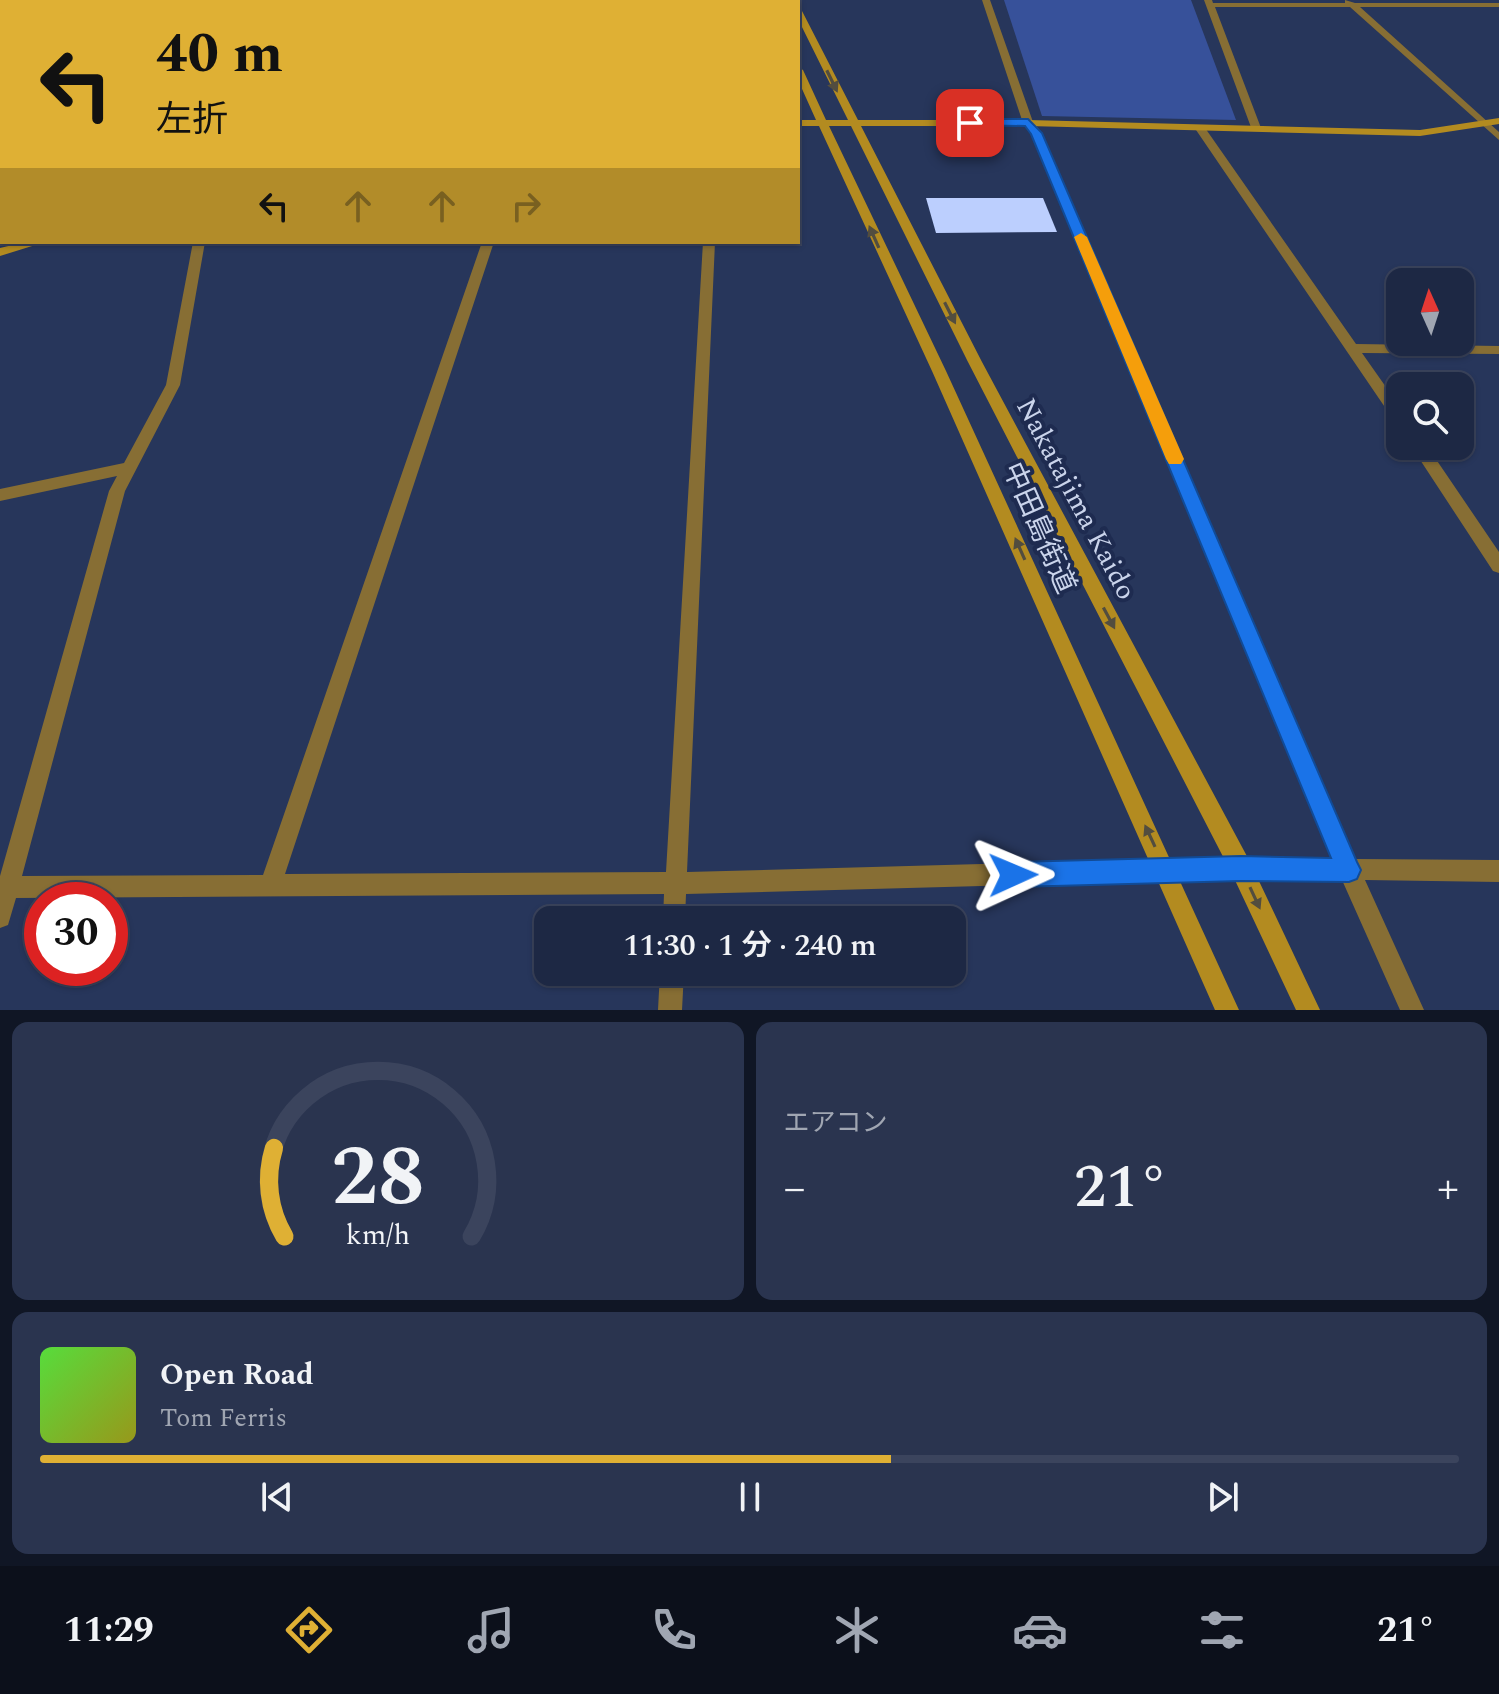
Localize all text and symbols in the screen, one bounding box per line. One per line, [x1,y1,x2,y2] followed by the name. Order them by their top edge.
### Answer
[156,12,283,97] text: 40 m
[24,32,128,136] icon: left
[825,70,839,93] one-way arrow
[936,89,1004,157] pin
[156,93,228,148] text: 左折
[948,101,992,145] icon: arrive
[252,184,296,228] icon: left
[336,184,380,228] icon: ahead
[420,184,464,228] icon: ahead
[504,184,548,228] icon: right
[868,225,881,249] one-way arrow
[1386,268,1474,356] north arrow
[1386,268,1474,460] map controls
[943,302,956,325] one-way arrow
[1386,372,1474,460] button: search
[1005,390,1147,608] street label: Nakatajima Kaido
[991,455,1087,601] street label: 中田島街道
[1013,537,1026,560] one-way arrow
[1102,607,1116,629] one-way arrow
[1144,824,1157,848] one-way arrow
[971,833,1055,917] position arrow
[24,882,128,986] speed limit sign: 30
[1248,887,1262,910] one-way arrow
[624,923,877,969] text: 11:30 · 1 分 · 240 m
[784,1103,888,1143] text: エアコン
[331,1115,424,1242] text: 28
[1074,1142,1168,1234] text: 21°
[784,1155,806,1222] text: −
[1437,1155,1459,1222] text: +
[346,1214,410,1257] text: km/h
[160,1352,314,1398] text: Open Road
[160,1398,287,1438] text: Tom Ferris
[255,1475,299,1519] icon: previous
[728,1475,772,1519] icon: pause
[1201,1475,1245,1519] icon: next
[281,1602,337,1658] icon: directions
[463,1602,519,1658] icon: music
[646,1602,702,1658] icon: phone
[829,1602,885,1658] icon: climate
[1012,1602,1068,1658] icon: car
[1194,1602,1250,1658] icon: filters
[63,1603,154,1658] text: 11:29
[1377,1603,1436,1658] text: 21°

